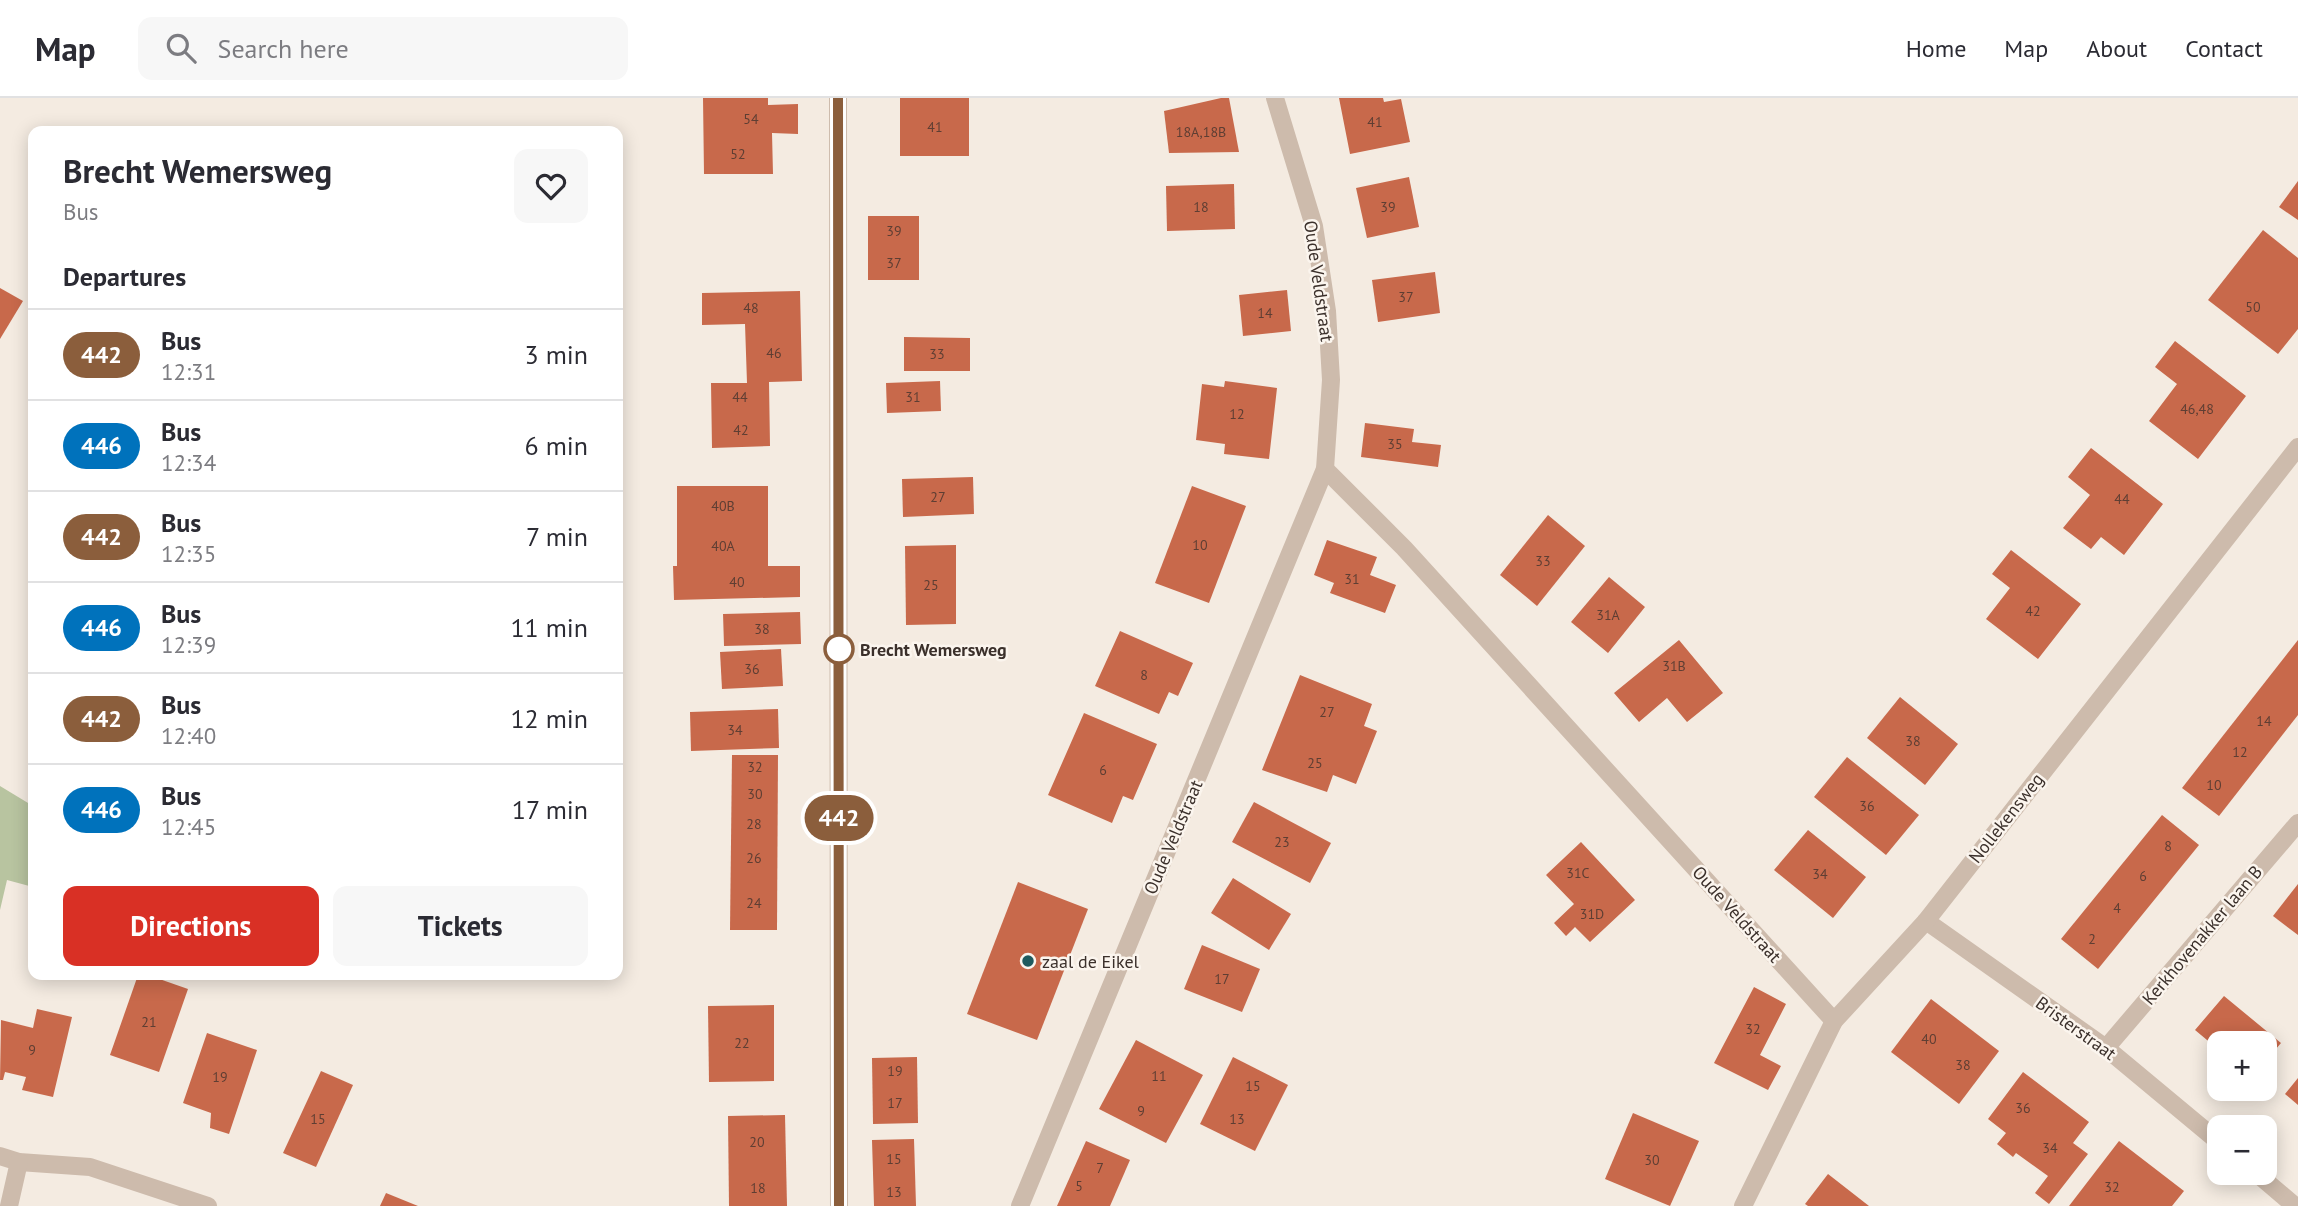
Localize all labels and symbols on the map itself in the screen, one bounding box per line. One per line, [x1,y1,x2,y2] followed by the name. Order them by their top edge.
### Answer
[743,110,759,128] house number: 54
[1367,113,1383,131] house number: 41
[927,118,943,136] house number: 41
[1176,123,1226,141] house number: 18A,18B
[730,145,746,163] house number: 52
[1193,198,1209,216] house number: 18
[1380,198,1396,216] house number: 39
[1299,219,1339,343] street label: Oude Veldstraat
[886,222,902,240] house number: 39
[886,254,902,272] house number: 37
[1398,288,1414,306] house number: 37
[2245,298,2261,316] house number: 50
[743,299,759,317] house number: 48
[1257,304,1273,322] house number: 14
[766,344,782,362] house number: 46
[929,345,945,363] house number: 33
[732,388,748,406] house number: 44
[905,388,921,406] house number: 31
[2180,400,2214,418] house number: 46,48
[1229,405,1245,423] house number: 12
[733,421,749,439] house number: 42
[1387,435,1403,453] house number: 35
[930,488,946,506] house number: 27
[2114,490,2130,508] house number: 44
[711,497,735,515] house number: 40B
[1192,536,1208,554] house number: 10
[711,537,736,555] house number: 40A
[1535,552,1551,570] house number: 33
[1344,570,1360,588] house number: 31
[729,573,745,591] house number: 40
[923,576,939,594] house number: 25
[2025,602,2041,620] house number: 42
[1596,606,1621,624] house number: 31A
[754,620,770,638] house number: 38
[824,634,854,664] marker: Brecht Wemersweg
[860,638,1007,661] place label: Brecht Wemersweg
[1662,657,1686,675] house number: 31B
[744,660,760,678] house number: 36
[1140,666,1148,684] house number: 8
[1319,703,1335,721] house number: 27
[2256,712,2272,730] house number: 14
[727,721,743,739] house number: 34
[1905,732,1921,750] house number: 38
[2232,743,2248,761] house number: 12
[1307,754,1323,772] house number: 25
[747,758,763,776] house number: 32
[1099,761,1107,779] house number: 6
[1964,768,2048,868] street label: Nollekensweg
[1139,776,1207,898] street label: Oude Veldstraat
[2206,776,2222,794] house number: 10
[747,785,763,803] house number: 30
[799,795,879,841] line badge: 442
[1859,797,1875,815] house number: 36
[746,815,762,833] house number: 28
[1274,833,1290,851] house number: 23
[2164,837,2172,855] house number: 8
[746,849,762,867] house number: 26
[1688,861,1786,967] street label: Oude Veldstraat
[2137,861,2267,1009] street label: Kerkhovenakker laan B
[1566,864,1590,882] house number: 31C
[1812,865,1828,883] house number: 34
[2139,867,2147,885] house number: 6
[746,894,762,912] house number: 24
[2113,899,2121,917] house number: 4
[1580,905,1604,923] house number: 31D
[2088,930,2096,948] house number: 2
[1042,950,1140,973] place label: zaal de Eikel
[1020,953,1036,969] marker: zaal de Eikel
[1214,970,1230,988] house number: 17
[2031,991,2121,1065] street label: Bristerstraat
[141,1013,157,1031] house number: 21
[1745,1020,1761,1038] house number: 32
[1921,1030,1937,1048] house number: 40
[734,1034,750,1052] house number: 22
[28,1041,36,1059] house number: 9
[1955,1056,1971,1074] house number: 38
[887,1062,903,1080] house number: 19
[1151,1067,1167,1085] house number: 11
[212,1068,228,1086] house number: 19
[1245,1077,1261,1095] house number: 15
[887,1094,903,1112] house number: 17
[2015,1099,2031,1117] house number: 36
[1137,1102,1145,1120] house number: 9
[310,1110,326,1128] house number: 15
[1229,1110,1245,1128] house number: 13
[749,1133,765,1151] house number: 20
[2042,1139,2058,1157] house number: 34
[886,1150,902,1168] house number: 15
[1644,1151,1660,1169] house number: 30
[1096,1159,1104,1177] house number: 7
[1075,1177,1083,1195] house number: 5
[2104,1178,2120,1196] house number: 32
[750,1179,766,1197] house number: 18
[886,1183,902,1201] house number: 13

